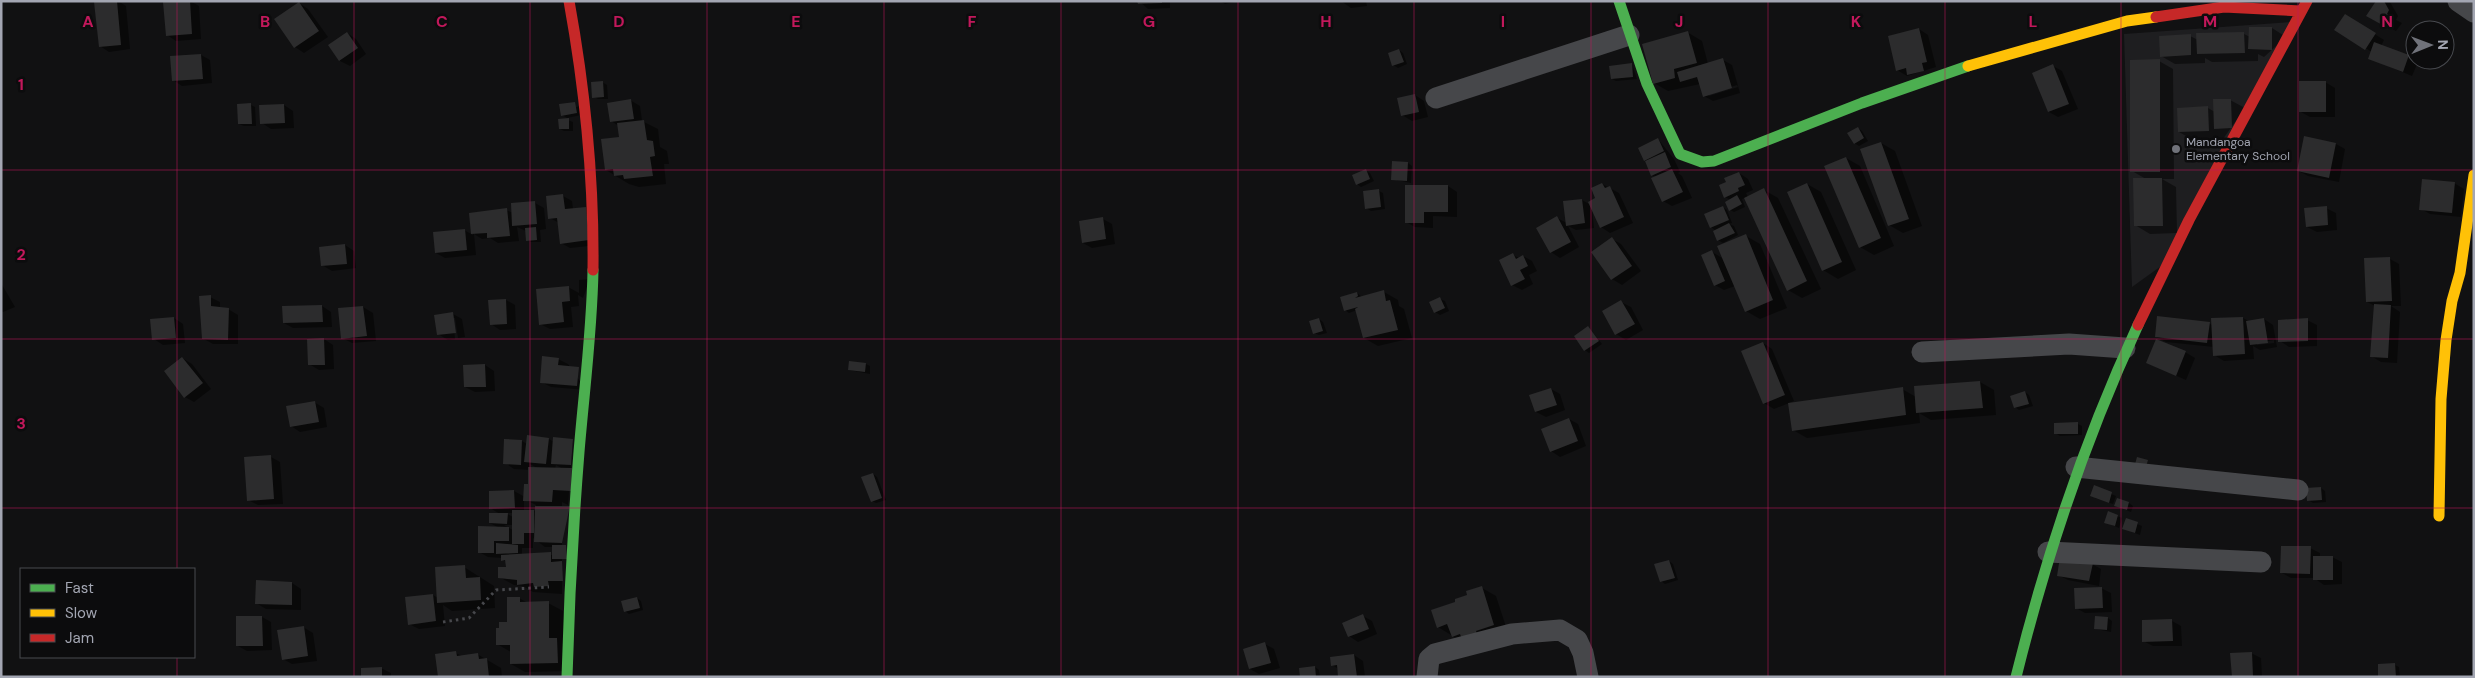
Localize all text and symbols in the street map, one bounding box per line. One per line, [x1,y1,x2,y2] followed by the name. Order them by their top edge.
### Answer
[82,11,94,32] text: A
[260,11,270,32] text: B
[436,11,448,32] text: C
[613,11,625,32] text: D
[791,11,801,32] text: E
[968,11,977,32] text: F
[1143,11,1155,32] text: G
[1320,11,1332,32] text: H
[1501,11,1505,32] text: I
[1675,11,1683,32] text: J
[1851,11,1862,32] text: K
[2029,11,2038,32] text: L
[2203,11,2217,32] text: M
[2381,11,2393,32] text: N
[2405,20,2455,70] north arrow
[2434,40,2452,50] text: N
[18,74,24,95] text: 1
[2186,134,2290,164] place label: Mandangoa Elementary School
[2170,143,2182,155] marker: Mandangoa Elementary School
[16,244,26,265] text: 2
[16,413,26,434] text: 3
[20,568,195,658] legend
[65,578,94,598] text: Fast
[65,603,98,623] text: Slow
[65,628,94,648] text: Jam

